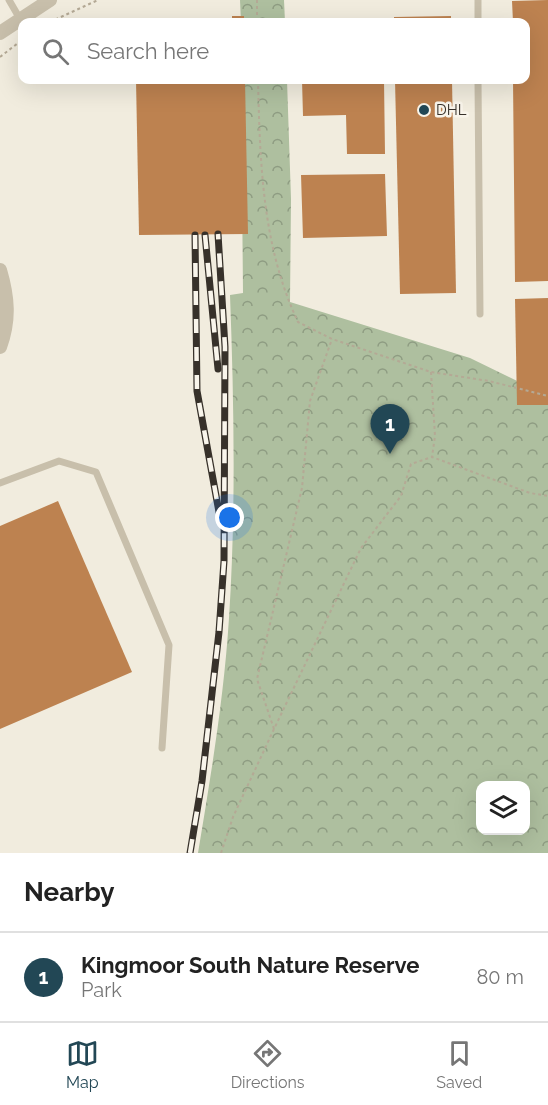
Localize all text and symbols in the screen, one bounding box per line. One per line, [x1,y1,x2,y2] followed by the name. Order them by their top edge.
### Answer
[18,18,530,84] search box
[39,35,72,68] icon: search
[87,38,209,64] text: Search here
[436,101,467,119] place label: DHL
[417,103,431,117] marker: DHL
[370,404,410,454] pin: 1
[215,503,244,532] your location
[476,781,530,835] map controls
[476,781,530,835] button: layers
[24,877,114,907] text: Nearby
[81,952,419,978] text: Kingmoor South Nature Reserve
[39,965,48,989] text: 1
[476,965,524,989] text: 80 m
[81,978,122,1002] text: Park
[66,1037,99,1092] tab: Map
[231,1037,305,1092] tab: Directions
[436,1037,482,1092] tab: Saved

